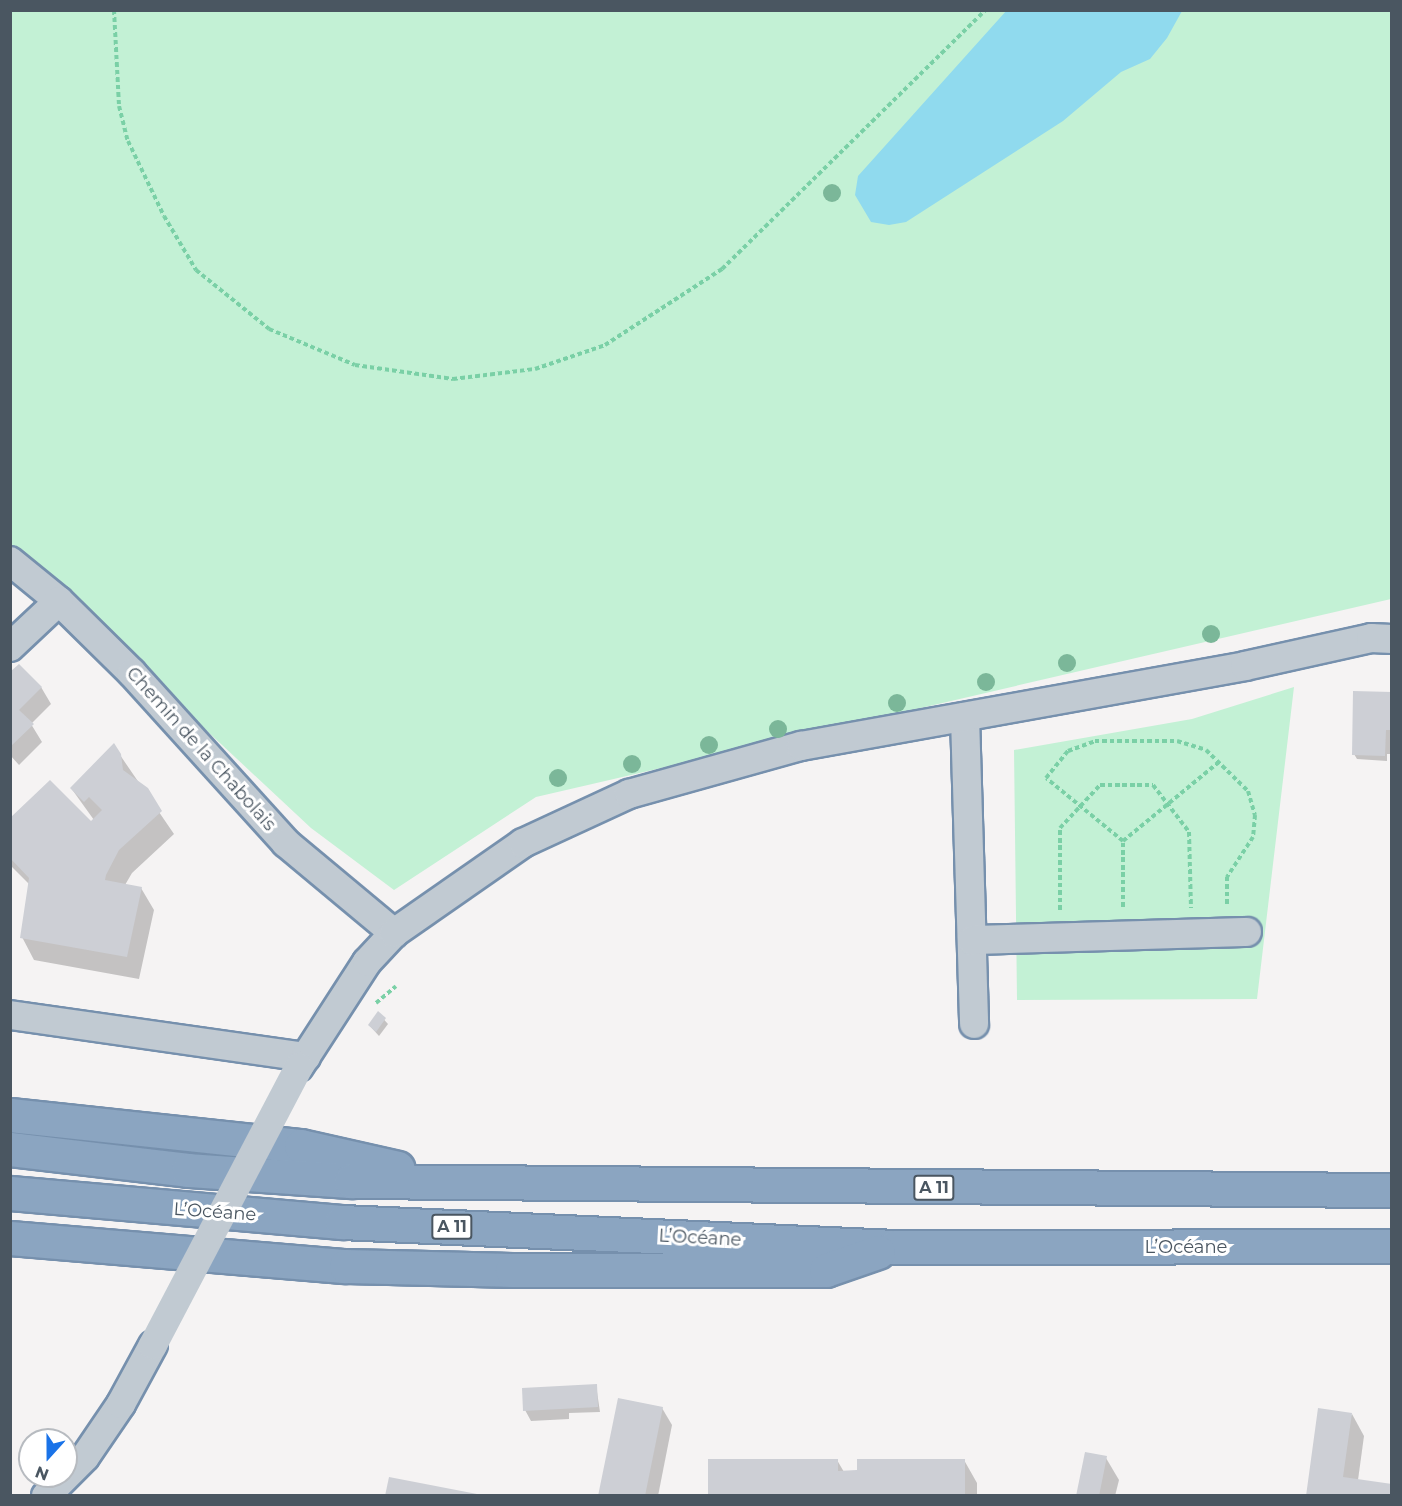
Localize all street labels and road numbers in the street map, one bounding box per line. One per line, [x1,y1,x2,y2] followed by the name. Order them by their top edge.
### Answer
[122,663,280,835] street label: Chemin de la Chabolais
[913,1175,955,1201] road number: A 11
[173,1198,257,1226] street label: L’Océane
[431,1214,473,1240] road number: A 11
[658,1225,742,1251] street label: L’Océane
[1145,1236,1227,1258] street label: L’Océane

